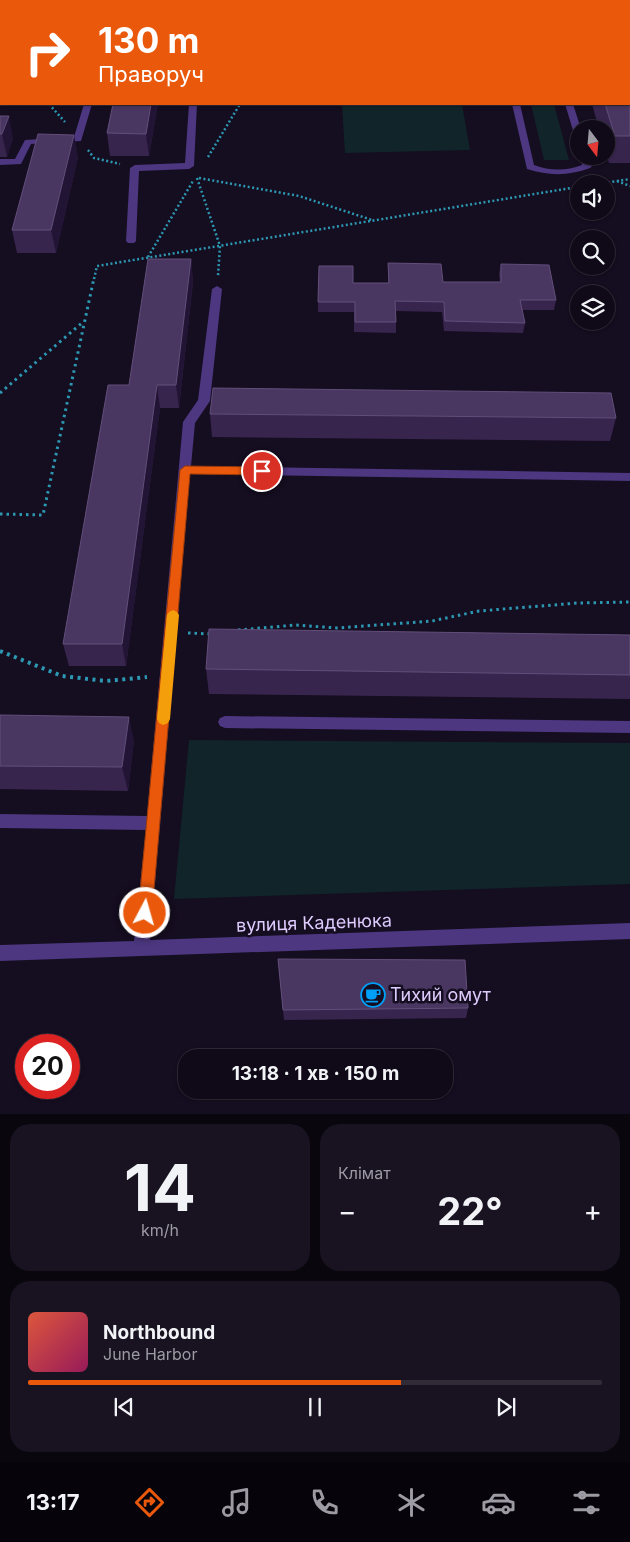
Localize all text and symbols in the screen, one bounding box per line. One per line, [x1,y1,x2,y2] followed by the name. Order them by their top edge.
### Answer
[98,19,200,61] text: 130 m
[15,20,80,85] icon: right
[98,61,204,87] text: Праворуч
[570,120,615,165] north arrow
[570,120,615,330] map controls
[570,175,615,220] button: sound
[570,230,615,275] button: search
[570,285,615,330] button: layers
[241,450,283,492] pin
[248,457,276,485] icon: arrive
[118,886,170,938] position arrow
[236,909,392,936] street label: вулиця Каденюка
[360,982,386,1008] cafe icon: Тихий омут
[390,984,491,1005] place label: Тихий омут
[15,1034,80,1099] speed limit sign: 20
[232,1062,399,1085] text: 13:18 · 1 хв · 150 m
[124,1148,196,1227] text: 14
[338,1163,391,1183] text: Клімат
[437,1188,503,1234] text: 22°
[338,1194,357,1228] text: −
[583,1194,602,1228] text: +
[141,1220,179,1240] text: km/h
[103,1321,215,1344] text: Northbound
[103,1344,197,1364] text: June Harbor
[110,1393,138,1421] icon: previous
[301,1393,329,1421] icon: pause
[492,1393,520,1421] icon: next
[132,1485,167,1520] icon: directions
[219,1485,254,1520] icon: music
[307,1485,342,1520] icon: phone
[394,1485,429,1520] icon: climate
[481,1485,516,1520] icon: car
[569,1485,604,1520] icon: filters
[26,1489,80,1515] text: 13:17

